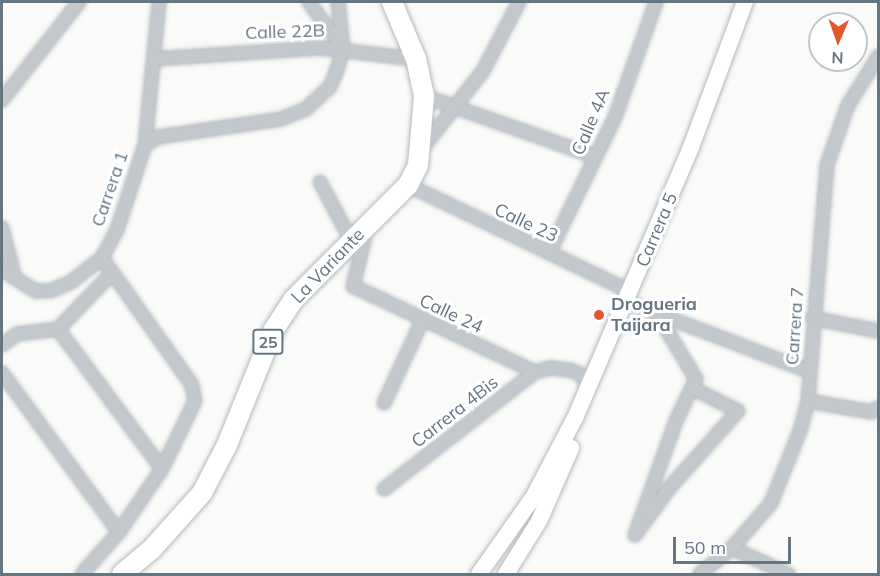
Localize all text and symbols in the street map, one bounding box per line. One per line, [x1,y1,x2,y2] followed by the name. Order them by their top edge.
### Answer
[808,12,868,72] north arrow
[245,20,325,44] street label: Calle 22B
[831,48,844,68] text: N
[567,86,615,158] street label: Calle 4A
[87,148,133,230] street label: Carrera 1
[632,190,682,270] street label: Carrera 5
[491,199,561,247] street label: Calle 23
[287,224,369,308] street label: La Variante
[781,286,809,366] street label: Carrera 7
[416,290,486,338] street label: Calle 24
[611,294,697,336] place label: Drogueria Taijara
[592,308,606,322] marker: Drogueria Taijara
[252,329,284,355] road number: 25
[407,372,503,452] street label: Carrera 4Bis
[676,525,794,563] scale bar
[684,536,726,559] text: 50 m

